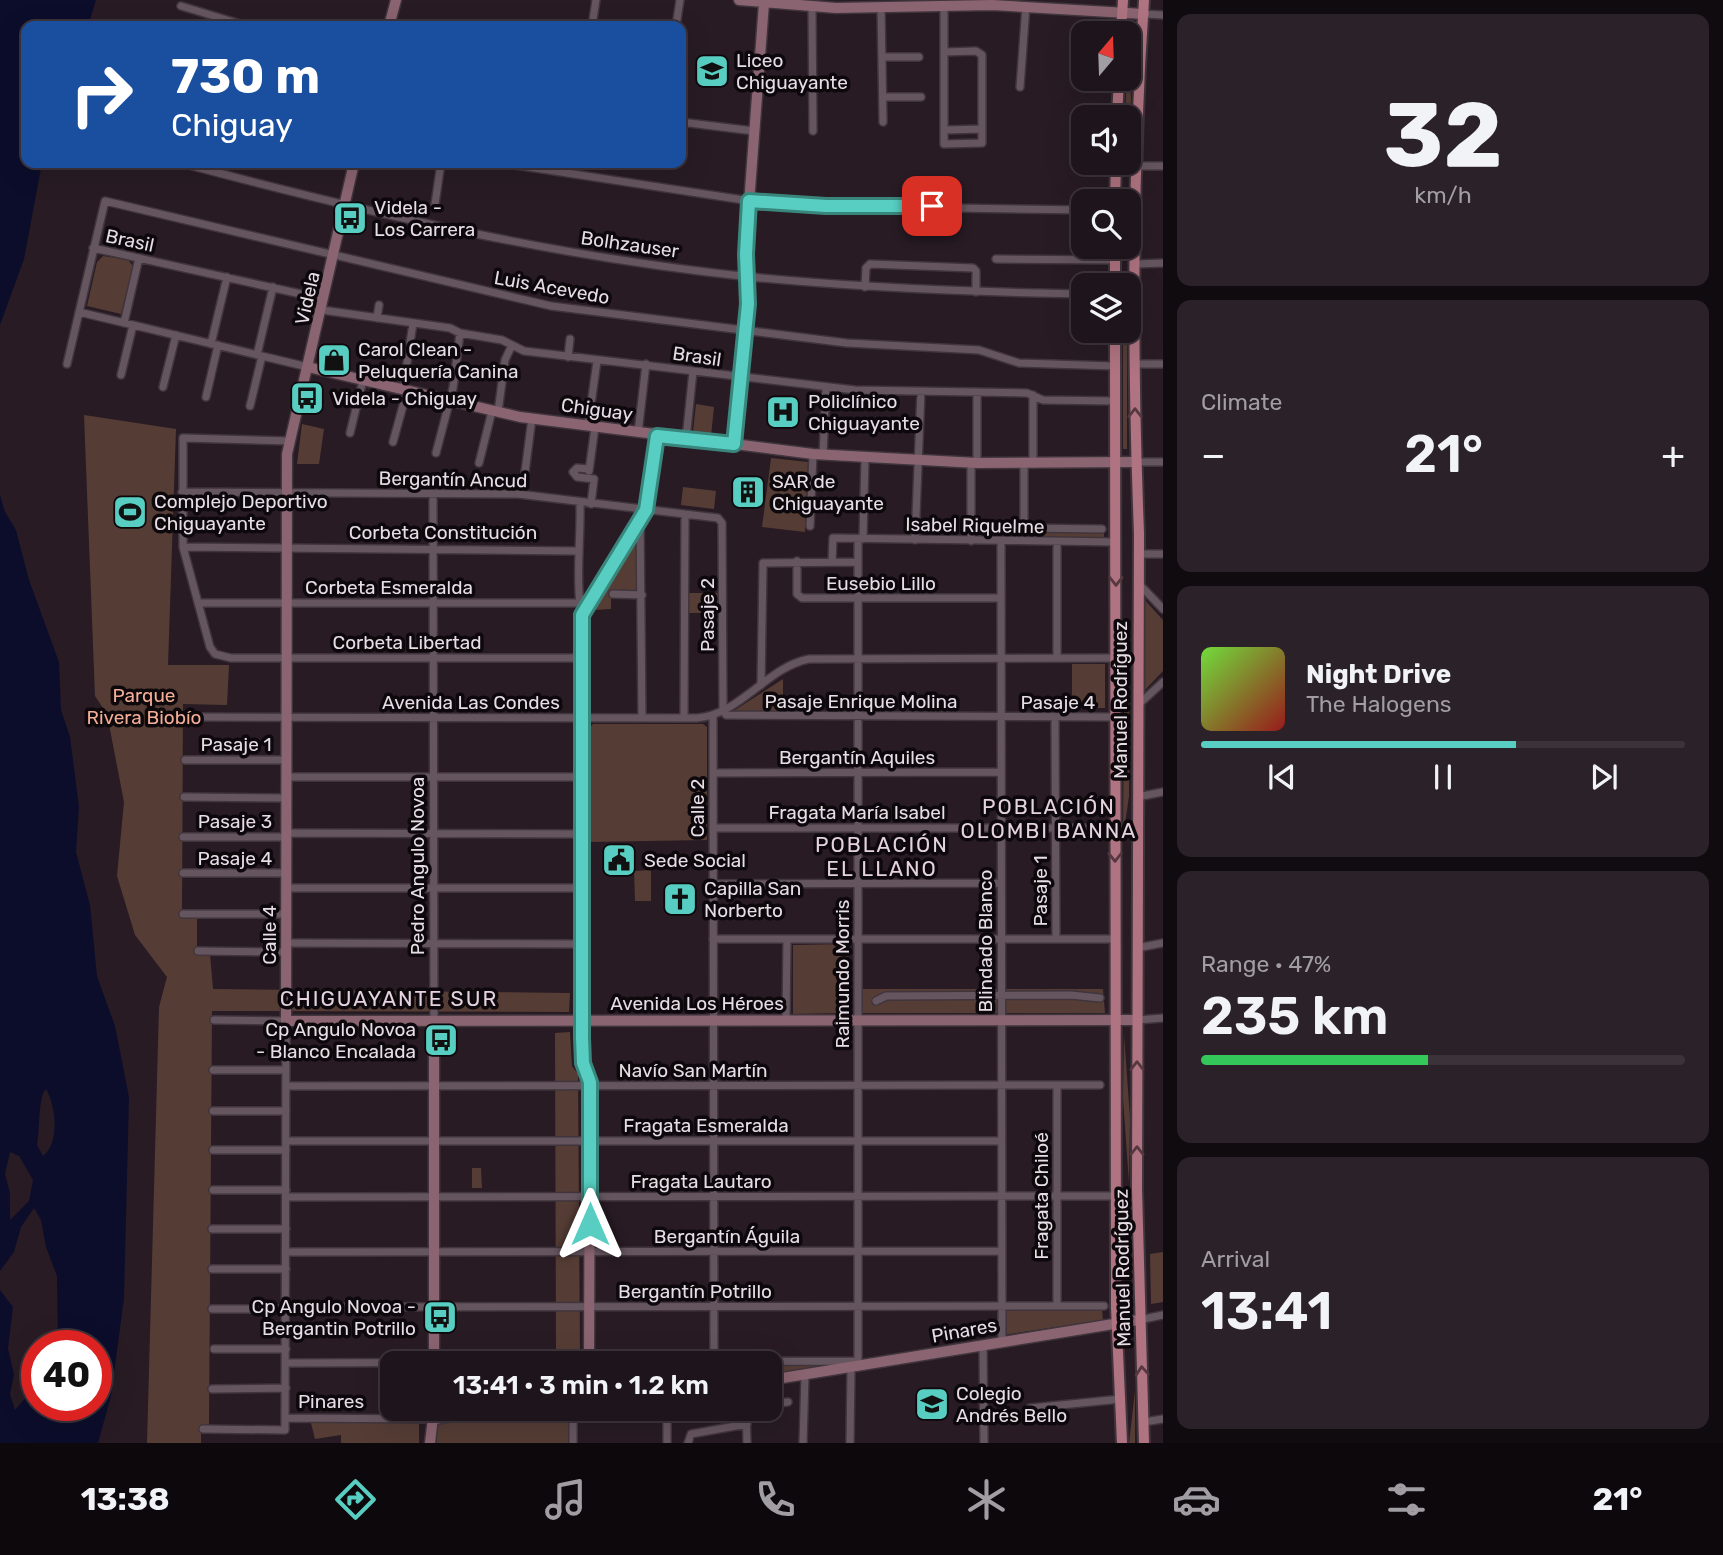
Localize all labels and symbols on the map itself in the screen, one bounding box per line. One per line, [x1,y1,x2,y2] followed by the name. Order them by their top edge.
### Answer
[1071,21,1141,91] north arrow
[736,49,848,94] place label: Liceo Chiguayante
[693,52,731,90] school or university icon: Liceo Chiguayante
[902,176,962,236] pin
[374,196,475,241] place label: Videla - Los Carrera
[331,199,369,237] bus stop icon: Videla - Los Carrera
[103,224,156,257] street label: Brasil
[579,226,681,263] street label: Bolhzauser
[492,266,611,309] street label: Luis Acevedo
[290,269,325,327] street label: Videla
[358,338,518,383] place label: Carol Clean - Peluquería Canina
[315,341,353,379] shop icon: Carol Clean - Peluquería Canina
[671,342,723,371] street label: Brasil
[288,379,326,417] bus stop icon: Videla - Chiguay
[332,387,477,410] place label: Videla - Chiguay
[808,390,920,435] place label: Policlínico Chiguayante
[559,393,634,426] street label: Chiguay
[764,393,802,431] hospital icon: Policlínico Chiguayante
[1127,407,1143,418] one-way arrow
[378,467,528,492] street label: Bergantín Ancud
[772,470,884,515] place label: SAR de Chiguayante
[729,473,767,511] building icon: SAR de Chiguayante
[154,490,328,535] place label: Complejo Deportivo Chiguayante
[111,493,149,531] sports icon: Complejo Deportivo Chiguayante
[905,513,1045,538] street label: Isabel Riquelme
[349,521,537,544] street label: Corbeta Constitución
[826,572,936,595] street label: Eusebio Lillo
[305,576,473,599] street label: Corbeta Esmeralda
[1108,576,1124,586] one-way arrow
[696,578,719,652] street label: Pasaje 2
[1109,621,1132,779] street label: Manuel Rodríguez
[333,631,481,654] street label: Corbeta Libertad
[86,684,202,729] park label: Parque Rivera Biobío
[764,690,958,713] street label: Pasaje Enrique Molina
[382,691,560,714] street label: Avenida Las Condes
[1021,691,1096,714] street label: Pasaje 4
[200,733,272,756] street label: Pasaje 1
[779,746,935,769] street label: Bergantín Aquiles
[406,777,429,955] street label: Pedro Angulo Novoa
[686,779,709,837] street label: Calle 2
[961,794,1137,843] district label: POBLACIÓN OLOMBI BANNA
[768,801,946,824] street label: Fragata María Isabel
[198,810,272,833] street label: Pasaje 3
[815,832,949,881] district label: POBLACIÓN EL LLANO
[600,841,638,879] public building icon: Sede Social
[198,847,273,870] street label: Pasaje 4
[644,849,746,872] place label: Sede Social
[1108,852,1123,863] one-way arrow
[1029,855,1052,927] street label: Pasaje 1
[974,870,997,1012] street label: Blindado Blanco
[704,877,801,922] place label: Capilla San Norberto
[661,880,699,918] church icon: Capilla San Norberto
[831,900,854,1048] street label: Raimundo Morris
[258,905,281,965] street label: Calle 4
[280,986,498,1011] district label: CHIGUAYANTE SUR
[610,992,784,1015] street label: Avenida Los Héroes
[256,1018,416,1063] place label: Cp Angulo Novoa - Blanco Encalada
[422,1021,460,1059] bus stop icon: Cp Angulo Novoa - Blanco Encalada
[619,1059,768,1082] street label: Navío San Martín
[1129,1060,1145,1071] one-way arrow
[623,1114,789,1137] street label: Fragata Esmeralda
[1030,1132,1053,1260] street label: Fragata Chiloé
[1129,1145,1145,1155] one-way arrow
[630,1170,772,1193] street label: Fragata Lautaro
[553,1187,627,1261] position arrow
[1110,1189,1135,1347] street label: Manuel Rodríguez
[654,1225,800,1248] street label: Bergantín Águila
[618,1280,772,1303] street label: Bergantín Potrillo
[251,1295,416,1340] place label: Cp Angulo Novoa - Bergantin Potrillo
[421,1298,459,1336] bus stop icon: Cp Angulo Novoa - Bergantin Potrillo
[930,1313,999,1348] street label: Pinares
[21,1330,112,1421] speed limit sign: 40
[1135,1365,1150,1376] one-way arrow
[956,1382,1067,1427] place label: Colegio Andrés Bello
[913,1385,951,1423] school or university icon: Colegio Andrés Bello
[298,1390,364,1413] street label: Pinares

